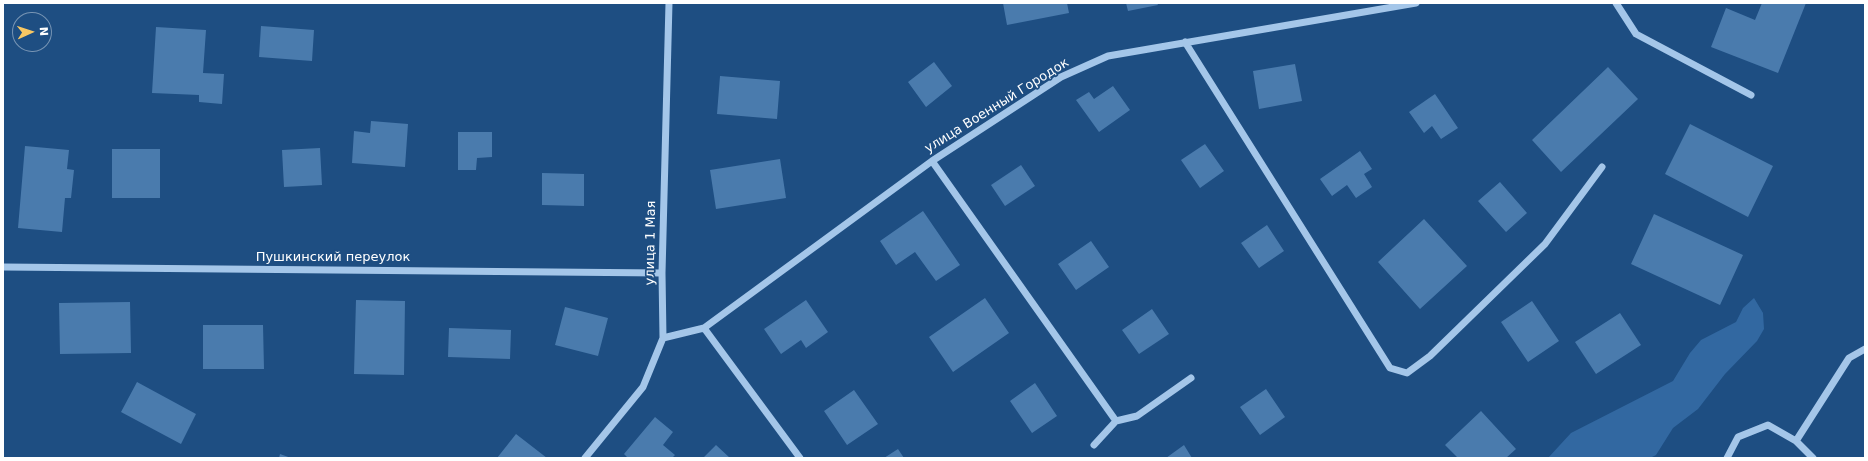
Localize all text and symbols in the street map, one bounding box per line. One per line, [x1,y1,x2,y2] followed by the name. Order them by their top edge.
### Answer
[12,12,52,52] north arrow
[37,26,50,36] text: N
[922,55,1072,157] street label: улица Военный Городок
[642,200,660,286] street label: улица 1 Мая
[256,250,410,266] street label: Пушкинский переулок

